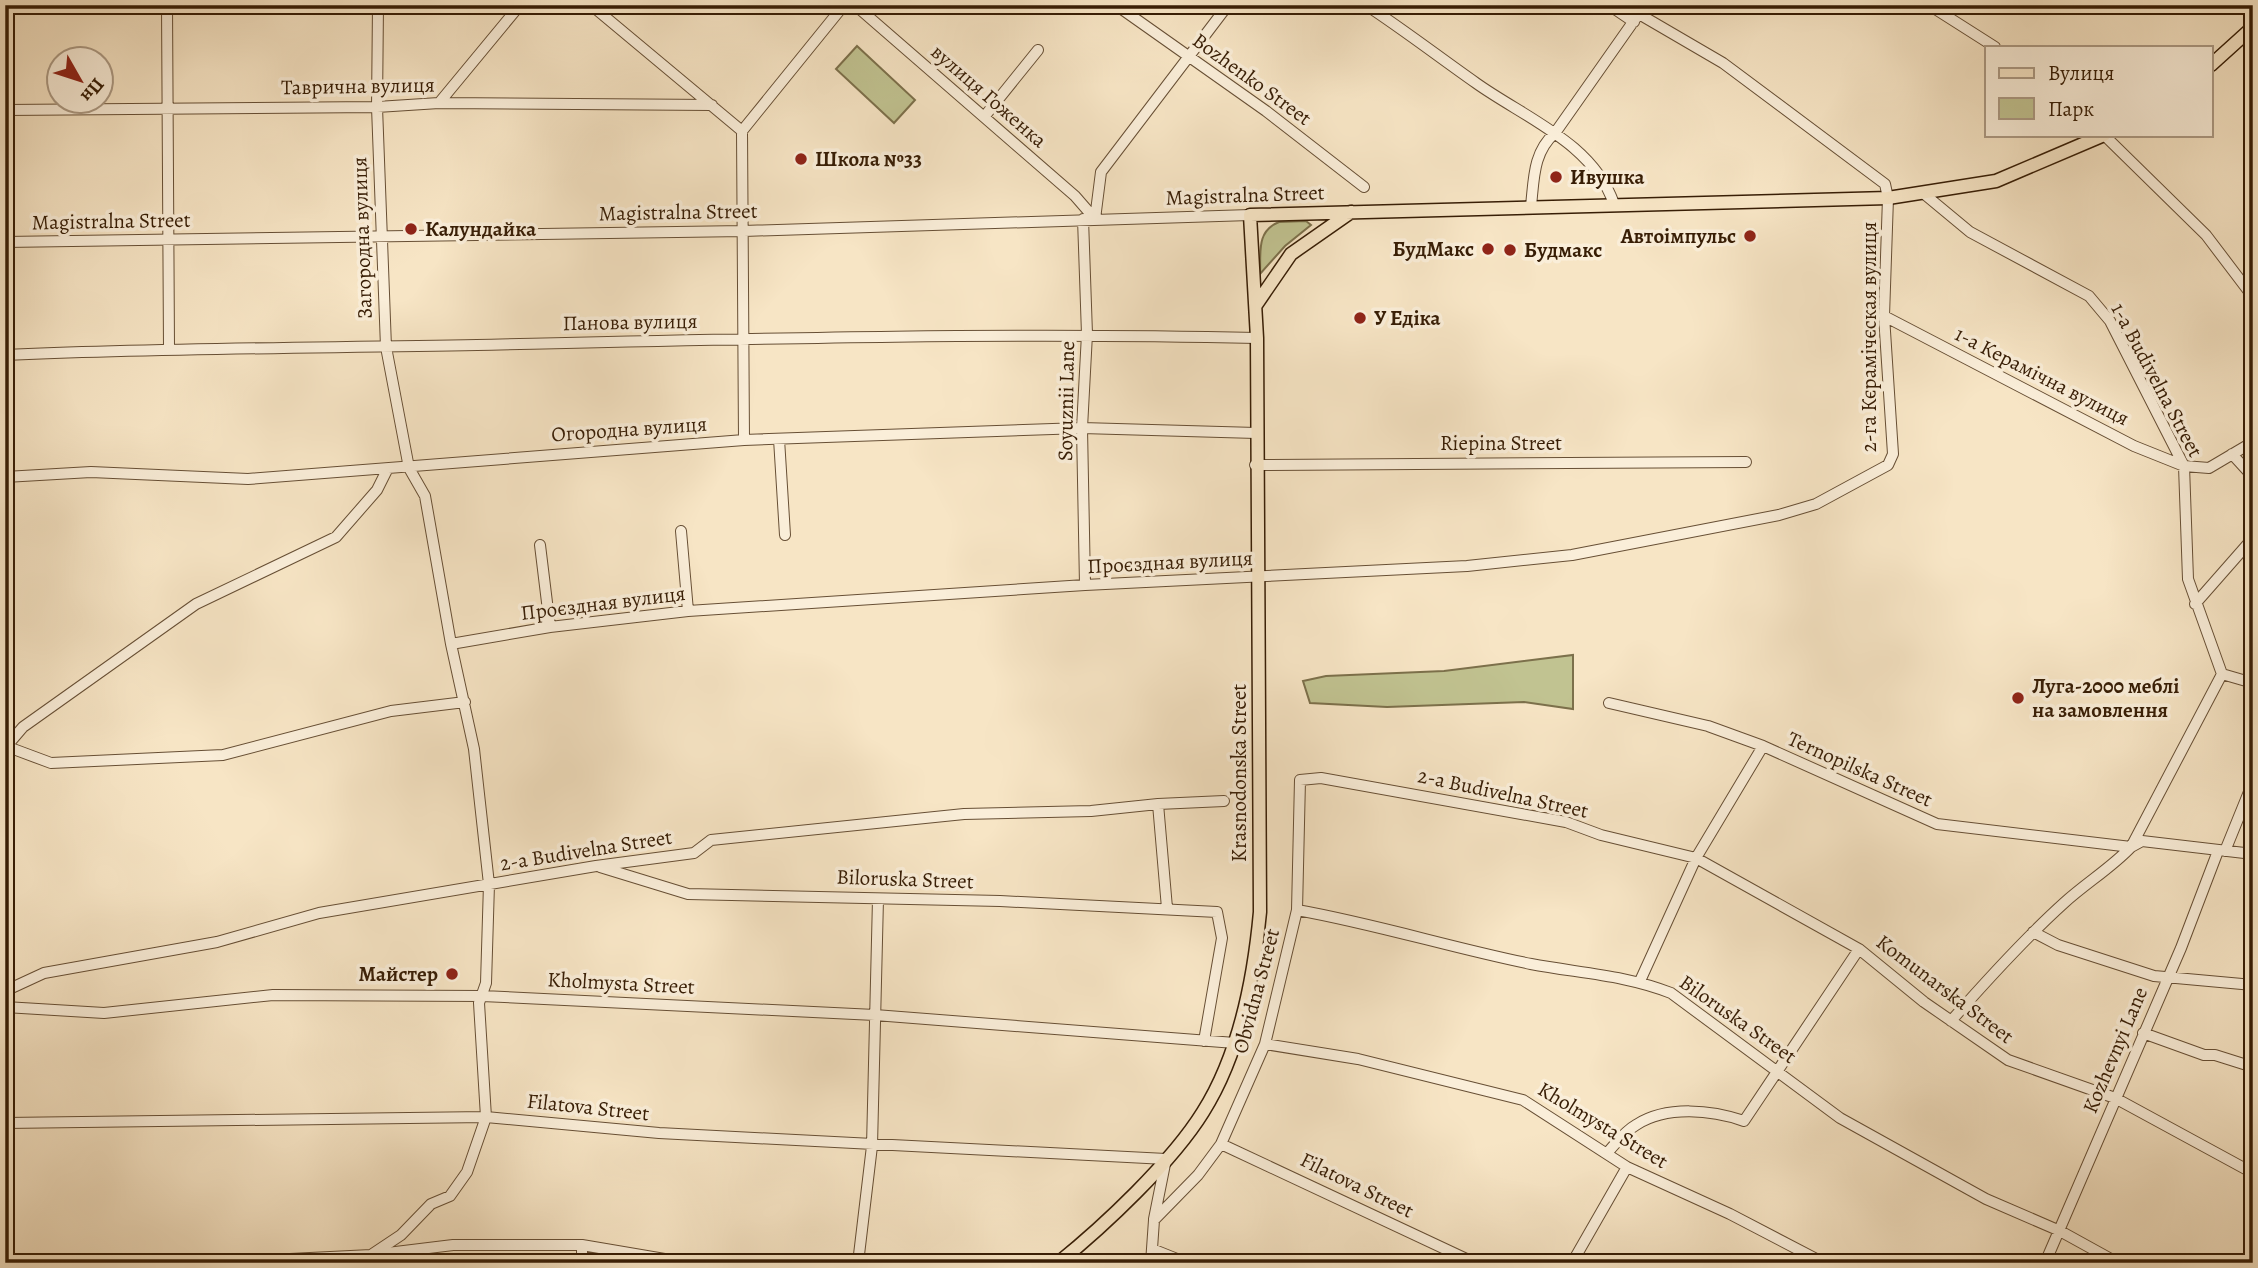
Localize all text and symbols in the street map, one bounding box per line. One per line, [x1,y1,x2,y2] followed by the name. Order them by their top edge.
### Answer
[1187,26,1317,132] street label: Bozhenko Street
[925,38,1053,154] street label: вулиця Гоженка
[46,46,116,116] north arrow
[1985,46,2212,136] legend
[2048,59,2114,87] text: Вулиця
[281,71,435,101] street label: Таврична вулиця
[75,72,110,108] text: Пн
[2048,95,2094,123] text: Парк
[815,145,922,173] place label: Школа №33
[793,151,809,167] marker: Школа №33
[345,156,379,320] street label: Загородна вулиця
[1570,163,1645,191] place label: Ивушка
[1548,169,1564,185] marker: Ивушка
[1165,178,1325,212] street label: Magistralna Street
[598,197,758,227] street label: Magistralna Street
[31,206,191,236] street label: Magistralna Street
[425,215,536,243] place label: Калундайка
[403,221,419,237] marker: Калундайка
[1620,222,1736,250] place label: Автоімпульс
[1855,222,1883,452] street label: 2-га Кєрамічєская вулиця
[1742,228,1758,244] marker: Автоімпульс
[1392,235,1474,263] place label: БудМакс
[1524,236,1602,264] place label: Будмакс
[1480,241,1496,257] marker: БудМакс
[1502,242,1518,258] marker: Будмакс
[2105,298,2209,462] street label: 1-a Budivelna Street
[1374,304,1441,332] place label: У Едіка
[562,307,698,337] street label: Панова вулиця
[1352,310,1368,326] marker: У Едіка
[1950,320,2134,432] street label: 1-а Керамічна вулиця
[1051,341,1081,461] street label: Soyuznii Lane
[550,410,708,448] street label: Огородна вулиця
[1440,429,1562,457] street label: Riepina Street
[1086,544,1254,580] street label: Проєздная вулиця
[519,579,687,627] street label: Проєздная вулиця
[2032,672,2179,724] place label: Луга-2000 меблі на замовлення
[1225,684,1253,862] street label: Krasnodonska Street
[2010,690,2026,706] marker: Луга-2000 меблі на замовлення
[1783,725,1937,813] street label: Ternopilska Street
[1415,761,1591,825] street label: 2-a Budivelna Street
[498,823,674,877] street label: 2-a Budivelna Street
[836,863,974,895] street label: Biloruska Street
[1226,925,1286,1057] street label: Obvidna Street
[1871,928,2019,1050] street label: Komunarska Street
[359,960,438,988] place label: Майстер
[547,965,695,1001] street label: Kholmysta Street
[444,966,460,982] marker: Майстер
[1674,968,1802,1070] street label: Biloruska Street
[2076,983,2154,1117] street label: Kozhevnyi Lane
[1533,1075,1673,1175] street label: Kholmysta Street
[525,1087,651,1127] street label: Filatova Street
[1296,1145,1418,1225] street label: Filatova Street

